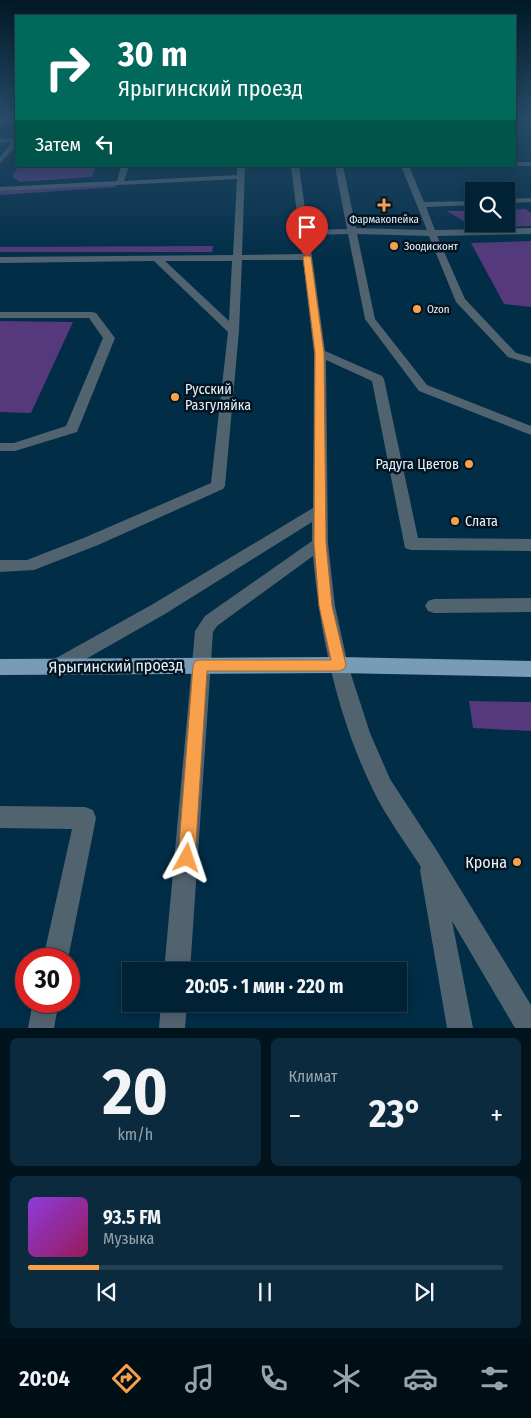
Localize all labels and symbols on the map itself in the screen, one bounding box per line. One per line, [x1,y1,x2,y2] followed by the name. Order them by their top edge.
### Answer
[378,199,390,211] marker: Фармакопейка
[286,206,328,257] pin
[349,213,419,226] place label: Фармакопейка
[388,240,400,252] marker: Зоодисконт
[404,240,459,253] place label: Зоодисконт
[411,303,423,315] marker: Ozon
[427,303,450,316] place label: Ozon
[185,381,251,414] place label: Русский Разгуляйка
[169,391,181,403] marker: Русский Разгуляйка
[375,456,459,473] place label: Радуга Цветов
[463,458,475,470] marker: Радуга Цветов
[465,513,498,530] place label: Слата
[449,515,461,527] marker: Слата
[49,655,183,677] street label: Ярыгинский проезд
[160,831,212,883] position arrow
[465,853,507,872] place label: Крона
[511,856,523,868] marker: Крона
[15,948,80,1013] speed limit sign: 30

